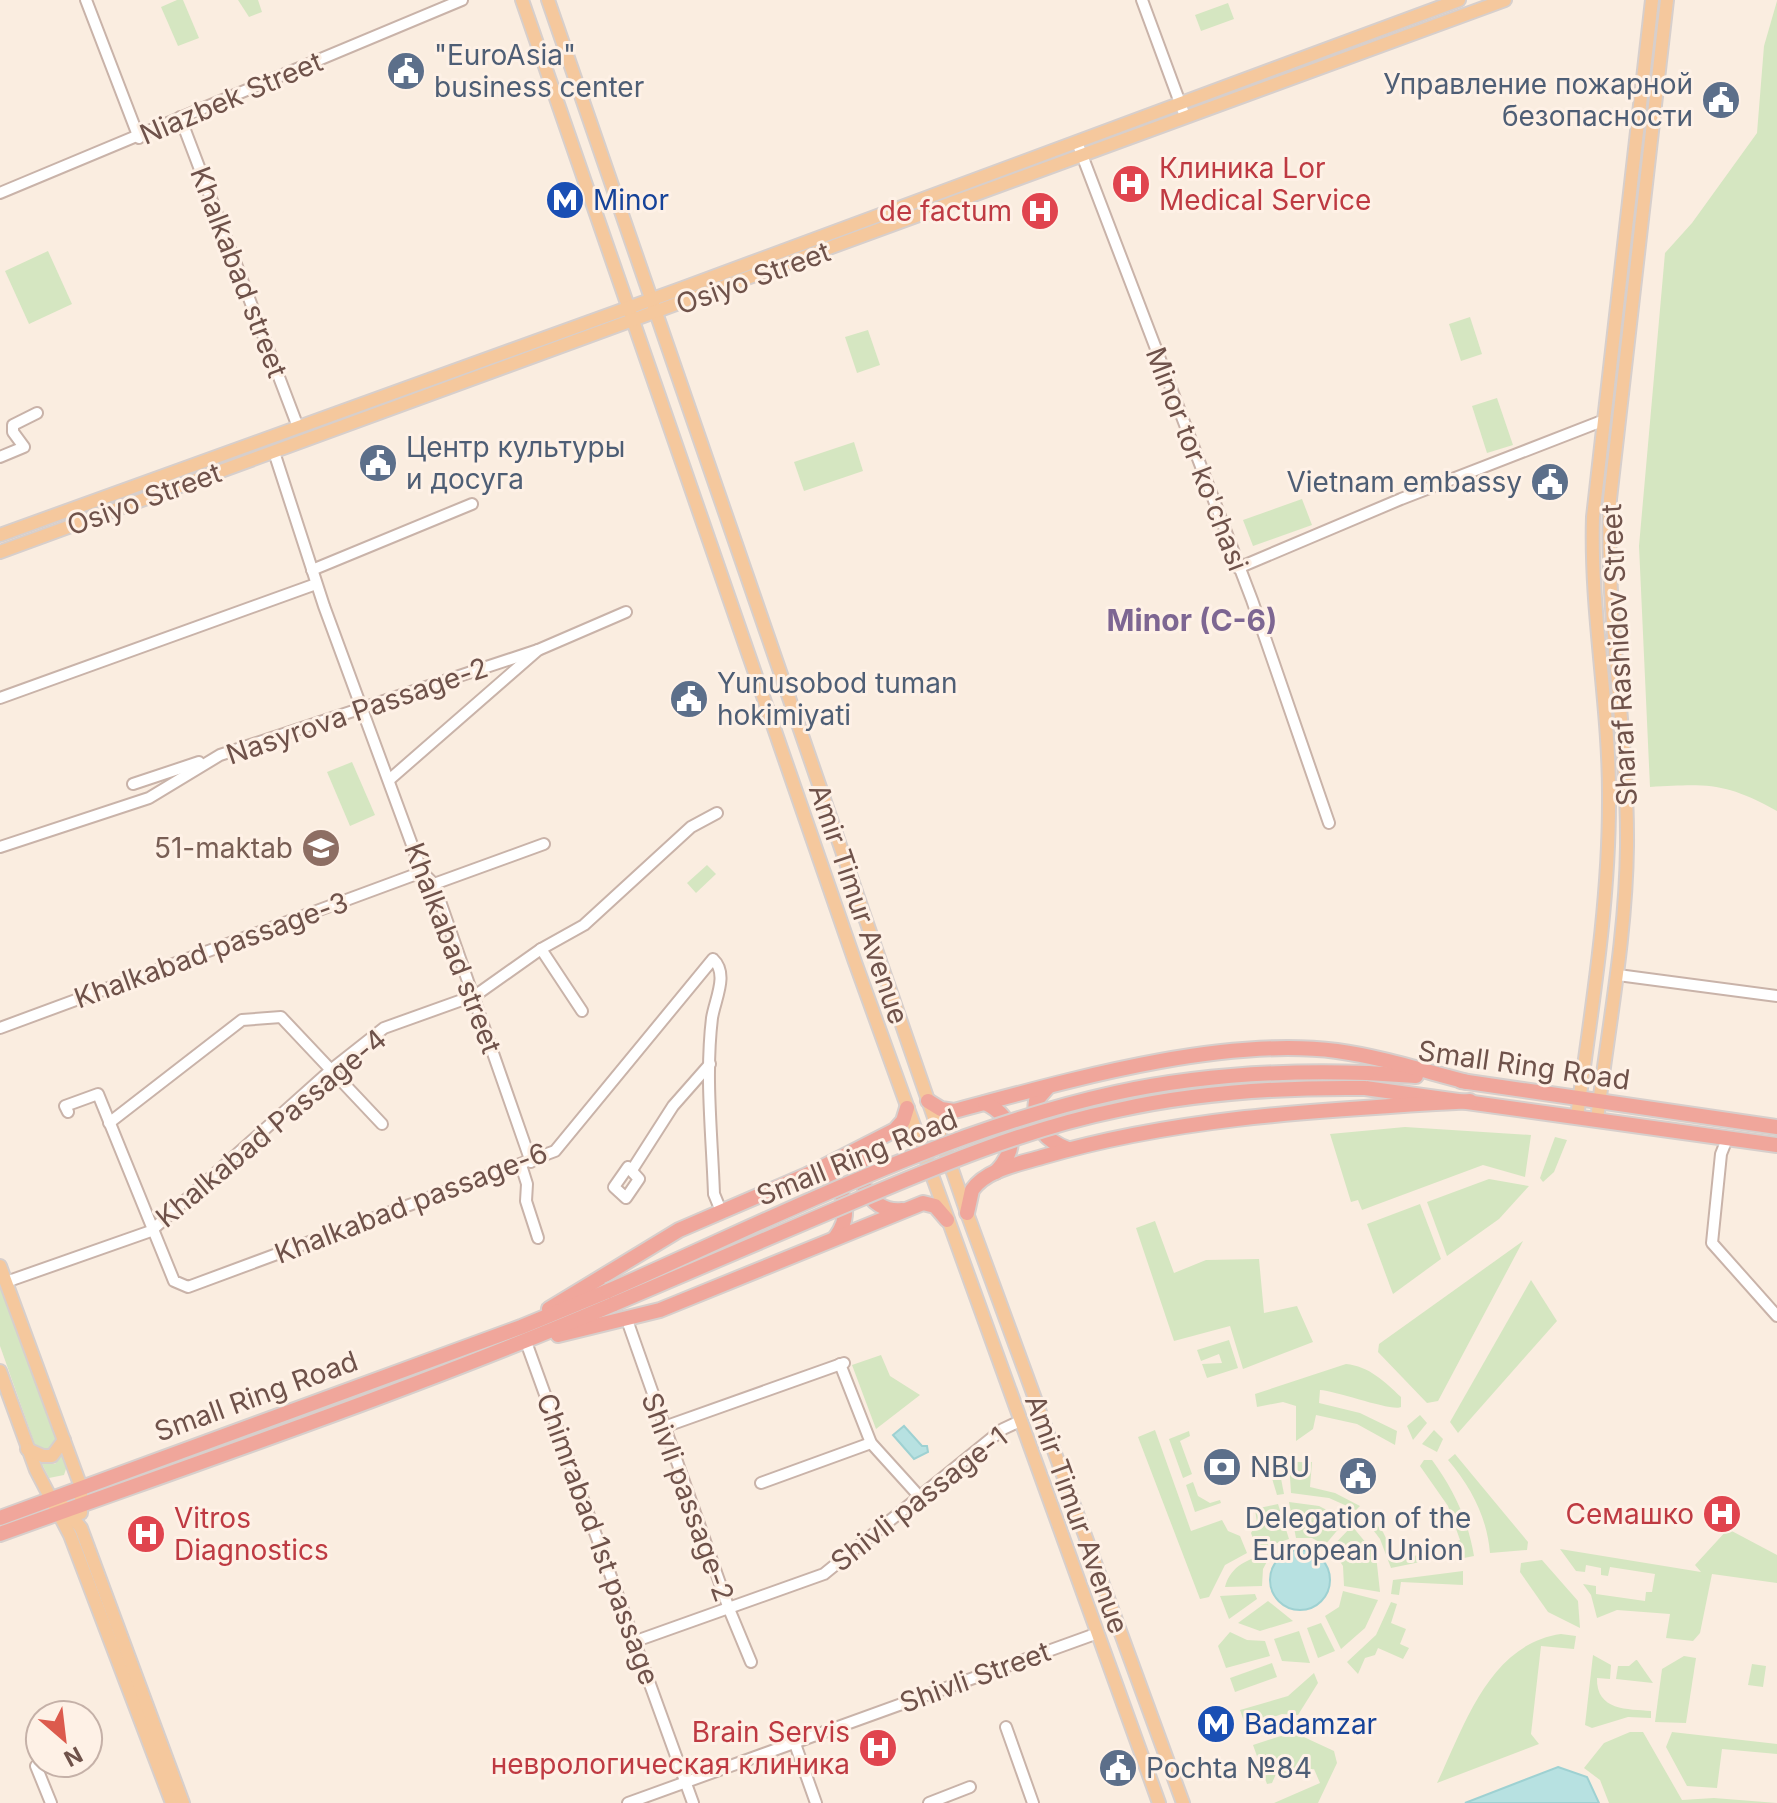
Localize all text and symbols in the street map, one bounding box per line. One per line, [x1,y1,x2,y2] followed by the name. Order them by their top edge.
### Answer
[434,38,644,104] place label: "EuroAsia" business center
[135,44,327,152] street label: Niazbek Street
[385,50,427,92] public building icon: "EuroAsia" business center
[1383,67,1693,133] place label: Управление пожарной безопасности
[1700,79,1742,121] public building icon: Управление пожарной безопасности
[1159,151,1371,217] place label: Клиника Lor Medical Service
[183,162,295,382] street label: Khalkabad street
[1110,163,1152,205] hospital icon: Клиника Lor Medical Service
[544,179,586,221] metro station icon: Minor
[593,183,669,217] place label: Minor
[1019,190,1061,232] hospital icon: de factum
[879,194,1012,228] place label: de factum
[671,234,835,322] street label: Osiyo Street
[1139,342,1255,576] street label: Minor tor ko'chasi
[406,430,625,496] place label: Центр культуры и досуга
[357,442,399,484] public building icon: Центр культуры и досуга
[62,455,226,543] street label: Osiyo Street
[1529,461,1571,503] public building icon: Vietnam embassy
[1286,465,1522,499] place label: Vietnam embassy
[1594,503,1644,807] street label: Sharaf Rashidov Street
[1107,602,1277,638] district label: Minor (C-6)
[222,650,492,772] street label: Nasyrova Passage-2
[717,666,958,732] place label: Yunusobod tuman hokimiyati
[668,678,710,720] public building icon: Yunusobod tuman hokimiyati
[802,779,916,1029] street label: Amir Timur Avenue
[300,827,342,869] school or university icon: 51-maktab
[154,831,293,865] place label: 51-maktab
[397,838,509,1058] street label: Khalkabad street
[69,885,353,1015] street label: Khalkabad passage-3
[149,1022,393,1234] street label: Khalkabad Passage-4
[1416,1033,1632,1097] street label: Small Ring Road
[752,1101,962,1213] street label: Small Ring Road
[270,1135,552,1271] street label: Khalkabad passage-6
[150,1343,362,1449] street label: Small Ring Road
[634,1388,742,1606] street label: Shivli passage-2
[529,1389,667,1689] street label: Chimrabad 1st passage
[1018,1390,1136,1638] street label: Amir Timur Avenue
[824,1419,1014,1579] street label: Shivli passage-1
[1201,1446,1243,1488] bank icon: NBU
[1250,1450,1310,1484] place label: NBU
[1337,1455,1379,1497] public building icon: Delegation of the European Union
[1701,1493,1743,1535] hospital icon: Семашко
[1566,1497,1694,1531] place label: Семашко
[174,1501,329,1567] place label: Vitros Diagnostics
[1245,1501,1471,1567] place label: Delegation of the European Union
[125,1513,167,1555] hospital icon: Vitros Diagnostics
[895,1634,1055,1720] street label: Shivli Street
[24,1699,104,1779] north arrow
[1195,1703,1237,1745] metro station icon: Badamzar
[1244,1707,1377,1741] place label: Badamzar
[491,1715,850,1781] place label: Brain Servis неврологическая клиника
[857,1727,899,1769] hospital icon: Brain Servis неврологическая клиника
[60,1741,87,1772] text: N
[1097,1747,1139,1789] public building icon: Pochta №84
[1146,1751,1312,1785] place label: Pochta №84

